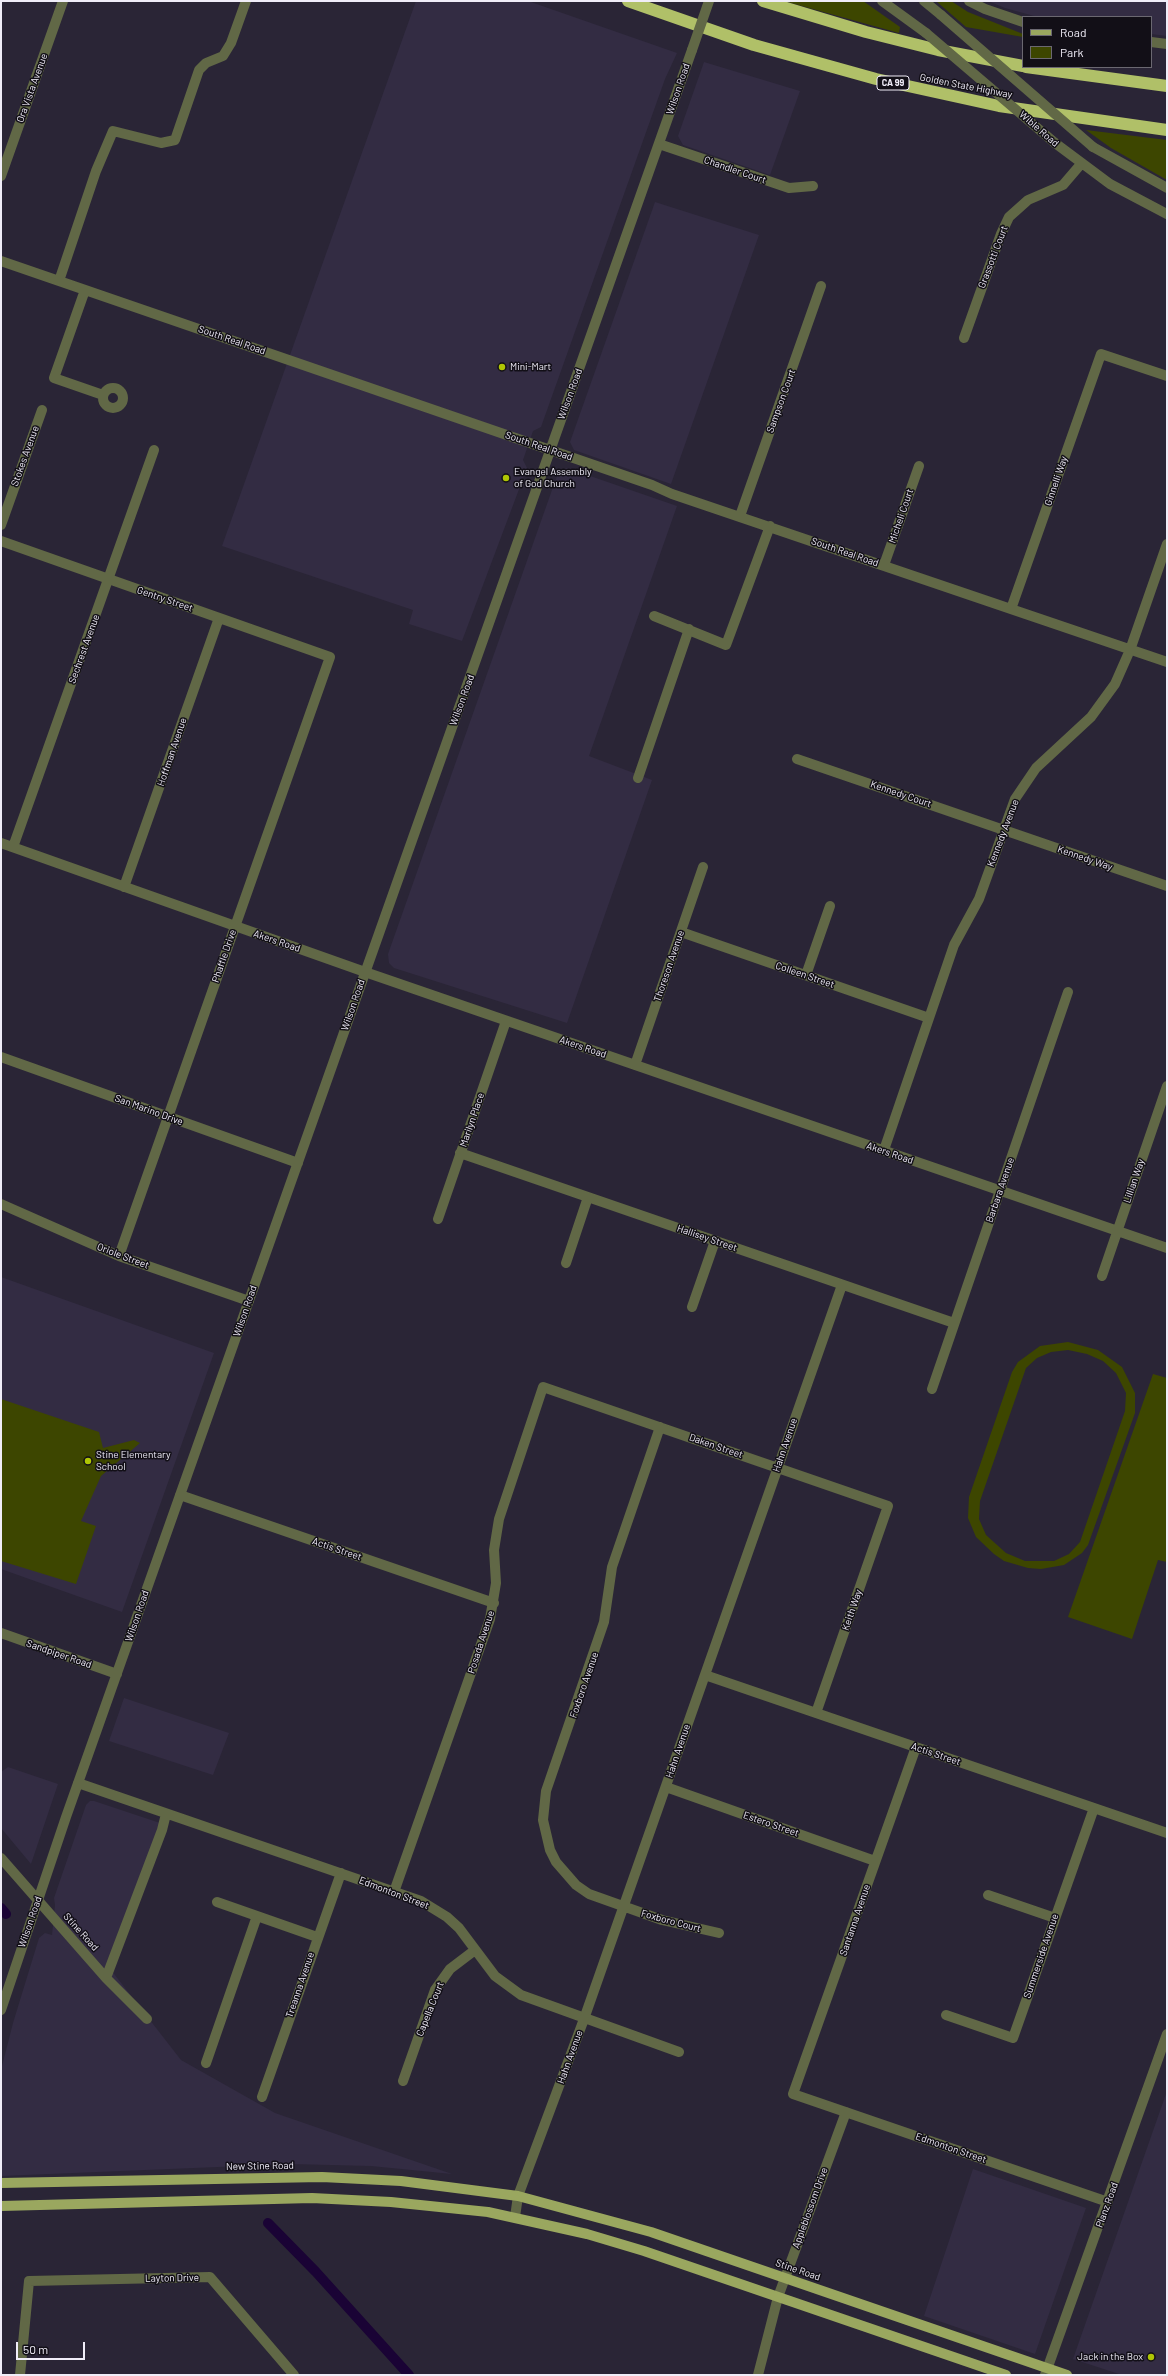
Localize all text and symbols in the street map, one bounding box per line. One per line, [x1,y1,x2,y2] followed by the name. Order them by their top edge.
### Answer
[1022,16,1152,68] legend
[1060,25,1087,39] text: Road
[1060,45,1084,59] text: Park
[14,52,50,124] street label: Ora Vista Avenue
[664,62,692,116] street label: Wilson Road
[919,71,1013,101] street label: Golden State Highway
[877,76,909,90] road number: CA 99
[1017,109,1061,149] street label: Wible Road
[702,154,768,186] street label: Chandler Court
[976,224,1010,290] street label: Grassotti Court
[197,323,267,357] street label: South Real Road
[510,361,551,373] place label: Mini-Mart
[497,362,507,372] marker: Mini-Mart
[555,367,585,421] street label: Wilson Road
[764,368,798,434] street label: Sampson Court
[9,424,41,488] street label: Stokes Avenue
[504,429,574,463] street label: South Real Road
[1042,455,1070,507] street label: Ginnelli Way
[514,466,592,490] place label: Evangel Assembly of God Church
[501,473,511,483] marker: Evangel Assembly of God Church
[886,487,916,545] street label: Micheli Court
[810,535,880,569] street label: South Real Road
[135,584,195,614] street label: Gentry Street
[66,613,102,685] street label: Sechrest Avenue
[447,673,477,727] street label: Wilson Road
[155,716,189,788] street label: Hoffman Avenue
[869,778,933,810] street label: Kennedy Court
[985,798,1021,868] street label: Kennedy Avenue
[1056,843,1114,873] street label: Kennedy Way
[252,927,302,955] street label: Akers Road
[209,928,239,984] street label: Phaffle Drive
[651,929,687,1003] street label: Thoreson Avenue
[774,959,836,991] street label: Colleen Street
[339,978,367,1032] street label: Wilson Road
[558,1033,608,1061] street label: Akers Road
[457,1091,487,1149] street label: Marilyn Place
[113,1092,185,1128] street label: San Marino Drive
[865,1139,915,1167] street label: Akers Road
[983,1156,1017,1224] street label: Barbara Avenue
[1121,1157,1147,1205] street label: Lillian Way
[675,1222,739,1254] street label: Hallisey Street
[95,1241,151,1271] street label: Oriole Street
[231,1284,259,1338] street label: Wilson Road
[770,1416,800,1474] street label: Hahn Avenue
[688,1431,744,1461] street label: Daken Street
[96,1449,171,1472] place label: Stine Elementary School
[83,1456,93,1466] marker: Stine Elementary School
[311,1535,363,1563] street label: Actis Street
[839,1588,865,1632] street label: Keith Way
[123,1589,151,1643] street label: Wilson Road
[465,1609,497,1675] street label: Posada Avenue
[25,1637,93,1671] street label: Sandpiper Road
[567,1650,601,1720] street label: Foxboro Avenue
[663,1722,693,1780] street label: Hahn Avenue
[910,1740,962,1768] street label: Actis Street
[742,1809,800,1839] street label: Estero Street
[357,1874,431,1912] street label: Edmonton Street
[837,1883,873,1957] street label: Santanna Avenue
[16,1895,44,1949] street label: Wilson Road
[640,1907,702,1935] street label: Foxboro Court
[61,1911,101,1953] street label: Stine Road
[1021,1912,1061,2000] street label: Summerside Avenue
[283,1951,317,2019] street label: Treanna Avenue
[414,1980,446,2038] street label: Capella Court
[555,2029,585,2085] street label: Hahn Avenue
[914,2130,988,2166] street label: Edmonton Street
[226,2159,294,2173] street label: New Stine Road
[790,2166,830,2250] street label: Appleblossom Drive
[1093,2181,1121,2229] street label: Planz Road
[774,2257,822,2283] street label: Stine Road
[145,2272,199,2284] street label: Layton Drive
[18,2334,87,2360] scale bar
[23,2342,48,2356] text: 50 m
[1077,2351,1143,2363] place label: Jack in the Box
[1146,2352,1156,2362] marker: Jack in the Box

